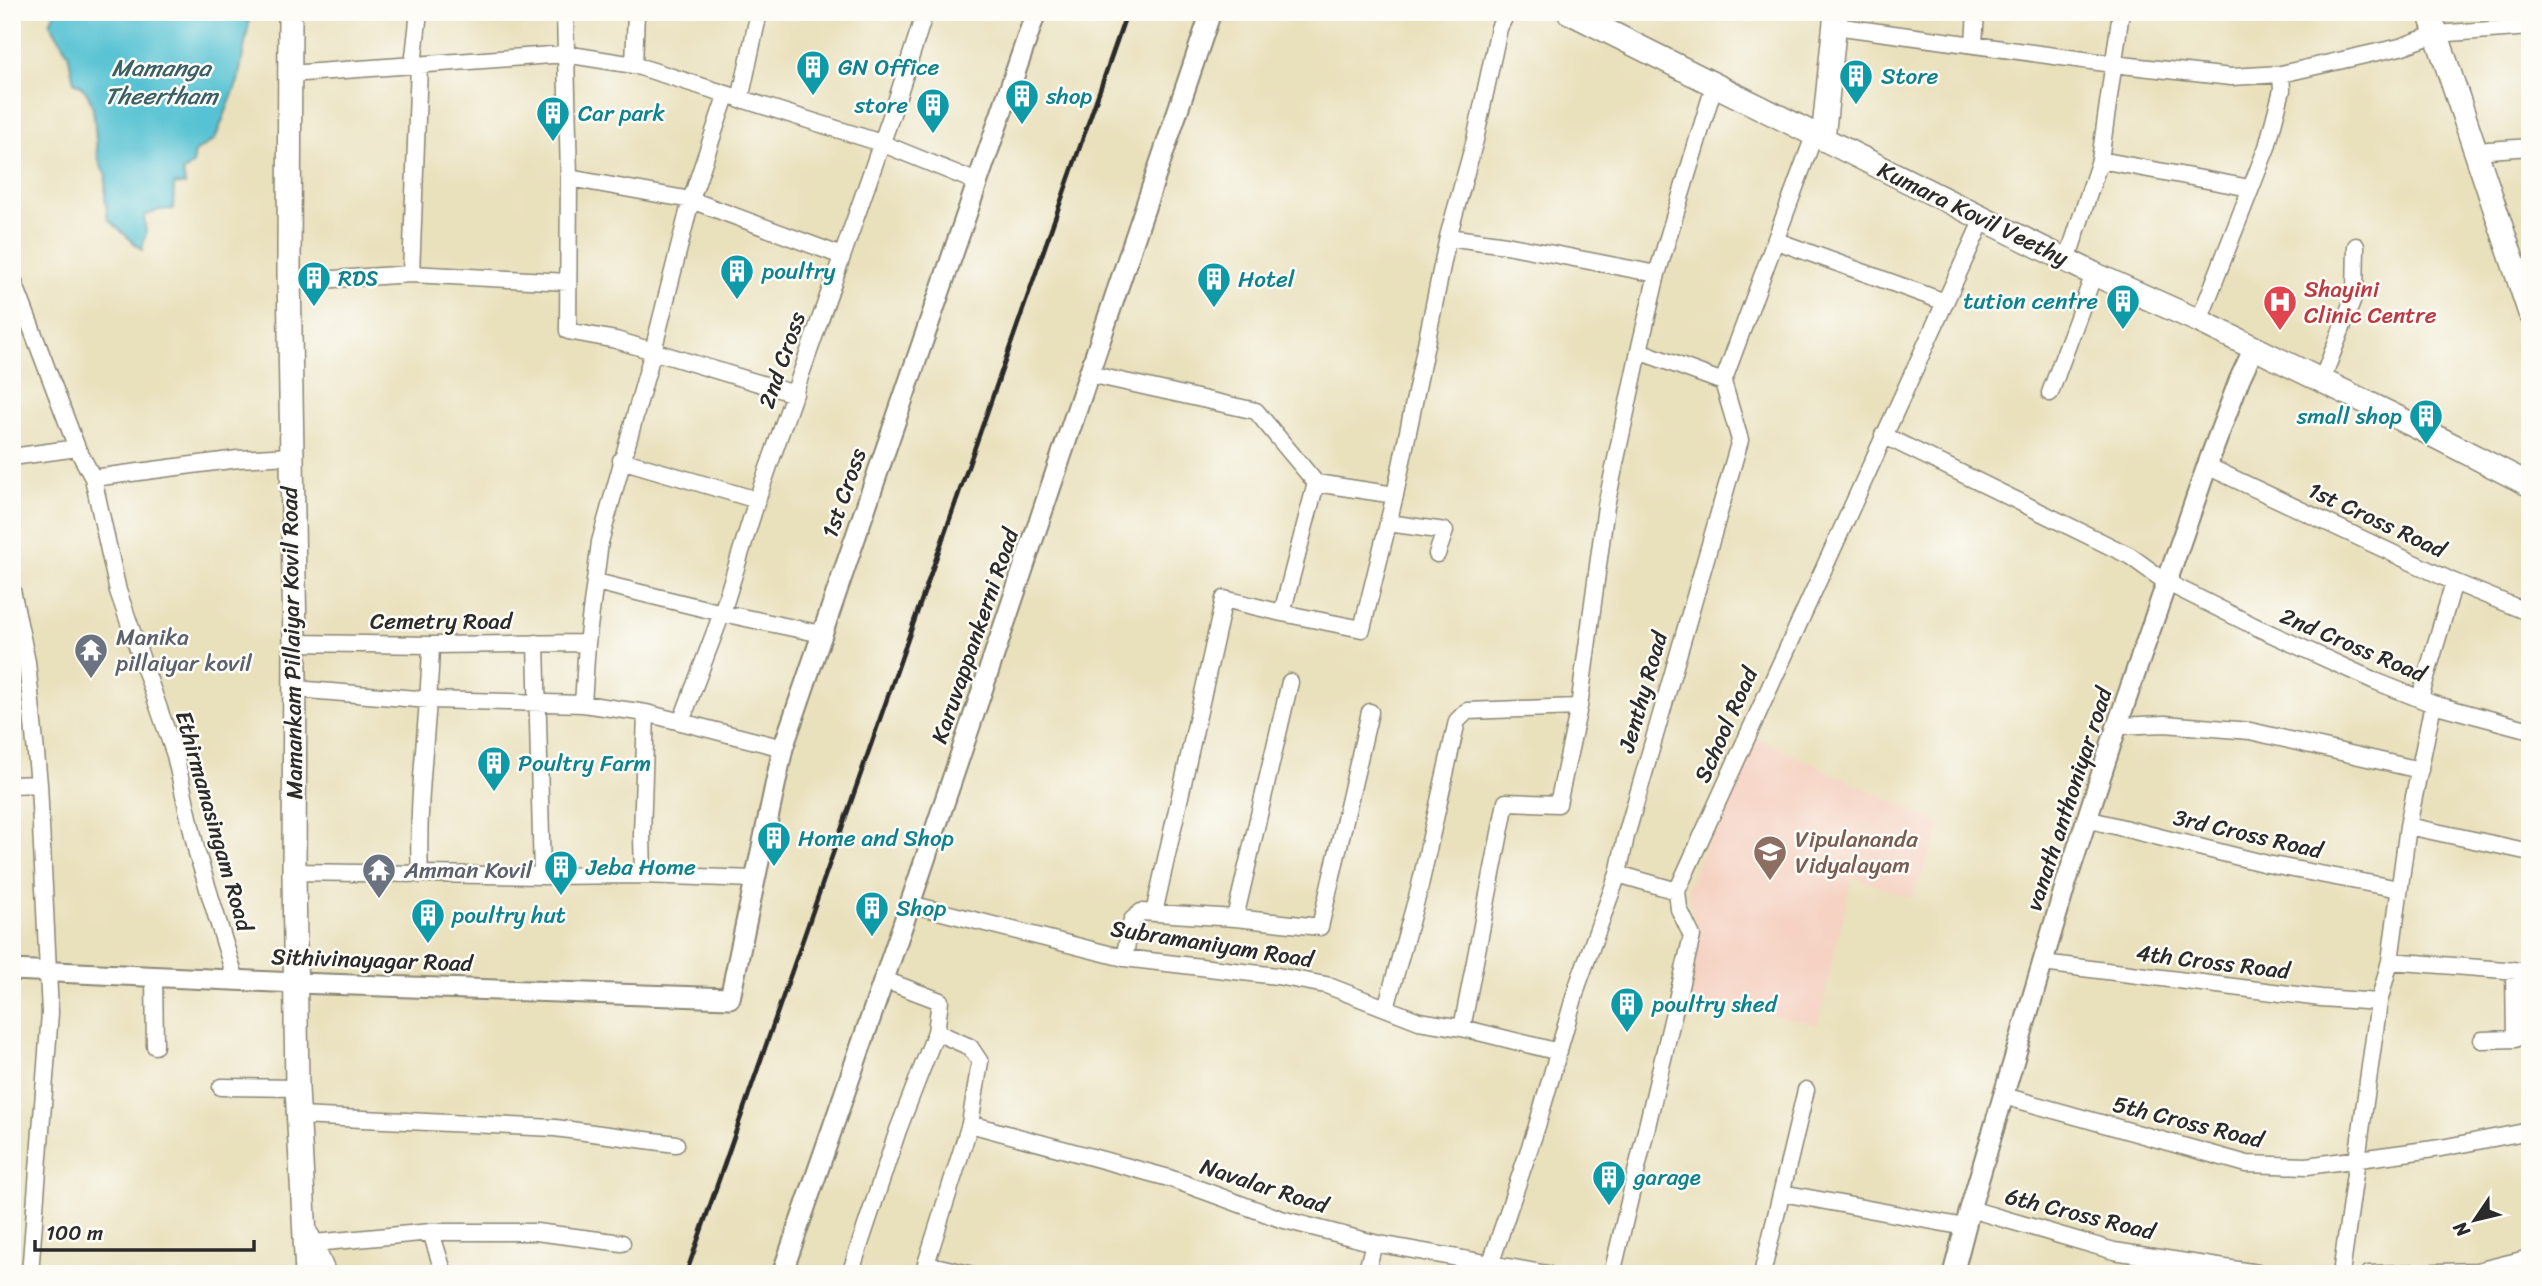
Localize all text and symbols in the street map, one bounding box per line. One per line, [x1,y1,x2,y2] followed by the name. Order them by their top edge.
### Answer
[104,47,219,117] water label: Mamanga Theertham
[838,47,940,88] place label: GN Office
[794,48,832,97] building icon: GN Office
[1881,56,1939,97] place label: Store
[1837,57,1875,106] building icon: Store
[1045,76,1092,117] place label: shop
[1003,77,1041,126] building icon: shop
[853,85,908,126] place label: store
[914,86,952,135] building icon: store
[578,93,665,134] place label: Car park
[534,94,572,143] building icon: Car park
[1870,150,2076,278] street label: Kumara Kovil Veethy
[761,251,835,292] place label: poultry
[718,252,756,301] building icon: poultry
[338,258,378,299] place label: RDS
[295,259,333,308] building icon: RDS
[1238,259,1295,300] place label: Hotel
[1195,260,1233,309] building icon: Hotel
[2304,269,2437,336] place label: Shayini Clinic Centre
[1963,281,2098,322] place label: tution centre
[2104,282,2142,331] building icon: tution centre
[2261,283,2299,332] hospital icon: Shayini Clinic Centre
[746,305,818,414] street label: 2nd Cross
[2296,396,2402,437] place label: small shop
[2407,397,2445,446] building icon: small shop
[809,442,879,544] street label: 1st Cross
[2301,470,2455,571] street label: 1st Cross Road
[269,484,315,800] street label: Mamankam Pillaiyar Kovil Road
[919,521,1032,749] street label: Karuvappankerni Road
[2273,596,2434,695] street label: 2nd Cross Road
[370,601,514,642] street label: Cemetry Road
[115,617,252,684] place label: Manika pillaiyar kovil
[1606,625,1680,758] street label: Jenthy Road
[72,631,110,680] temple icon: Manika pillaiyar kovil
[1682,659,1770,789] street label: School Road
[2014,680,2125,916] street label: vanath anthoniyar road
[163,706,266,938] street label: Ethirmanasingam Road
[518,743,651,784] place label: Poultry Farm
[475,744,513,793] building icon: Poultry Farm
[2169,797,2329,872] street label: 3rd Cross Road
[798,818,954,859] place label: Home and Shop
[755,819,793,868] building icon: Home and Shop
[1795,819,1918,886] place label: Vipulananda Vidyalayam
[1751,833,1789,882] school or university icon: Vipulananda Vidyalayam
[585,847,696,888] place label: Jeba Home
[542,848,580,897] building icon: Jeba Home
[403,850,533,891] place label: Amman Kovil
[360,851,398,900] temple icon: Amman Kovil
[896,888,946,929] place label: Shop
[853,889,891,938] building icon: Shop
[451,895,566,936] place label: poultry hut
[409,896,447,945] building icon: poultry hut
[1108,908,1318,981] street label: Subramaniyam Road
[2134,932,2294,992] street label: 4th Cross Road
[271,936,475,984] street label: Sithivinayagar Road
[1651,984,1779,1025] place label: poultry shed
[1608,985,1646,1034] building icon: poultry shed
[2108,1083,2270,1161] street label: 5th Cross Road
[1195,1146,1335,1227] street label: Navalar Road
[1632,1157,1701,1198] place label: garage
[1590,1158,1628,1207] building icon: garage
[2001,1176,2161,1253] street label: 6th Cross Road
[2440,1184,2510,1254] north arrow
[35,1209,254,1253] scale bar
[46,1214,103,1252] text: 100 m
[2444,1214,2479,1245] text: N

